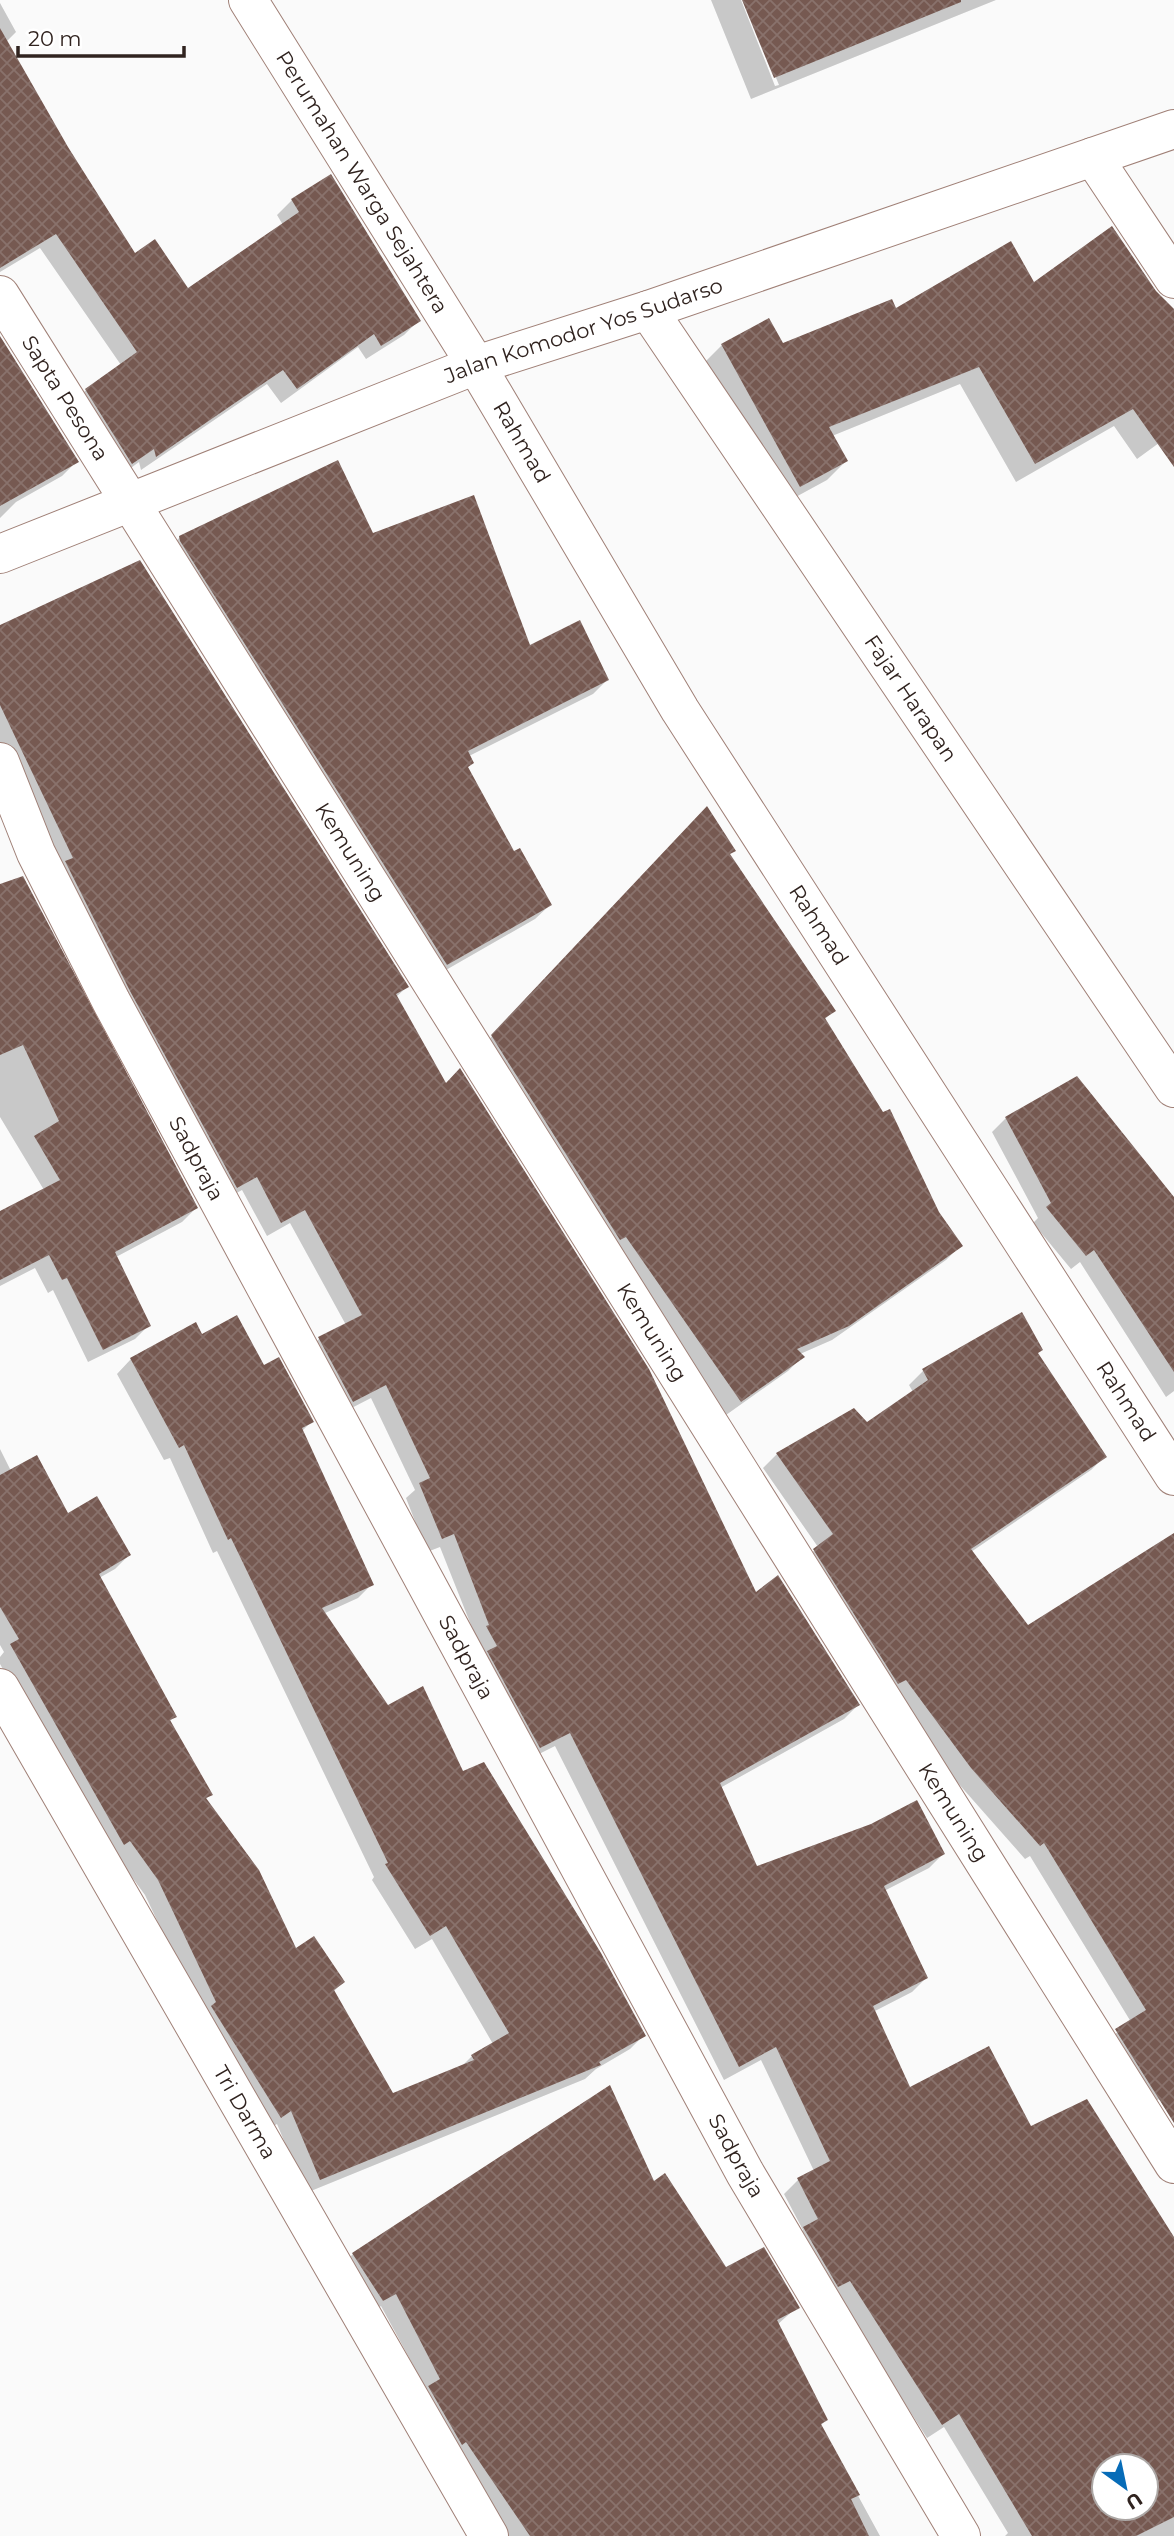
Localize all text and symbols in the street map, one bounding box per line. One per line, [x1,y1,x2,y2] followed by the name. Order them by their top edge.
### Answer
[18,14,184,58] scale bar
[28,26,82,51] text: 20 m
[271,46,454,318] street label: Perumahan Warga Sejahtera
[440,272,726,389] street label: Jalan Komodor Yos Sudarso
[17,331,114,465] street label: Sapta Pesona
[488,397,556,487] street label: Rahmad
[859,630,963,766] street label: Fajar Harapan
[310,798,391,906] street label: Kemuning
[784,880,854,970] street label: Rahmad
[164,1112,230,1205] street label: Sadpraja
[612,1278,692,1386] street label: Kemuning
[1091,1356,1161,1446] street label: Rahmad
[434,1611,499,1703] street label: Sadpraja
[913,1758,994,1866] street label: Kemuning
[208,2061,282,2163] street label: Tri Darma
[703,2109,770,2202] street label: Sadpraja
[1090,2452,1160,2522] north arrow
[1121,2487,1147,2515] text: U

